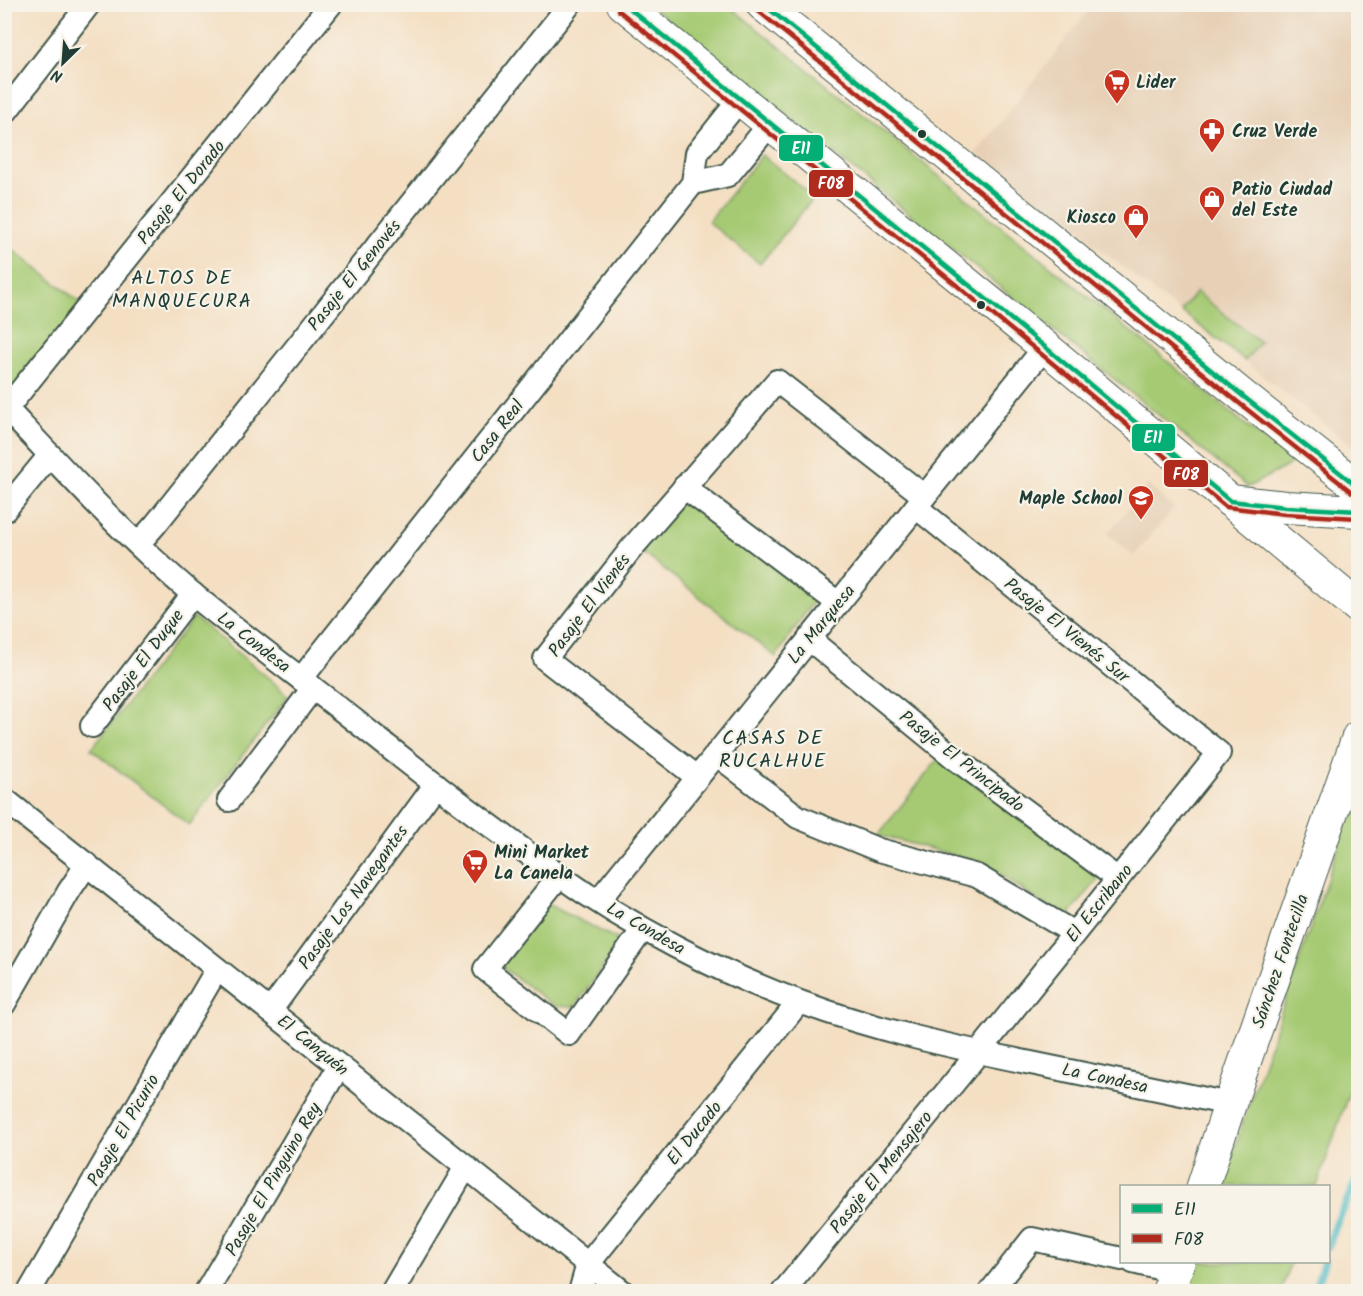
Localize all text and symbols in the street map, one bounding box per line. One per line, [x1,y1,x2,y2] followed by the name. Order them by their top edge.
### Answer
[33,33,93,93] north arrow
[47,62,67,89] text: N
[1102,67,1132,105] supermarket icon: Lider
[1136,69,1177,98] place label: Lider
[1197,116,1227,154] pharmacy icon: Cruz Verde
[1232,118,1318,147] place label: Cruz Verde
[916,128,928,140] unlabelled marker
[131,134,234,252] street label: Pasaje El Dorado
[778,134,824,162] line badge: E11
[792,137,810,162] text: E11
[808,169,854,198] line badge: F08
[818,172,845,197] text: F08
[1232,176,1332,226] place label: Patio Ciudad del Este
[1197,184,1227,222] shop icon: Patio Ciudad del Este
[1121,202,1151,240] shop icon: Kiosco
[1067,204,1116,233] place label: Kiosco
[301,214,410,338] street label: Pasaje El Genovés
[112,263,252,318] district label: ALTOS DE MANQUECURA
[975,299,987,311] unlabelled marker
[464,393,533,470] street label: Casa Real
[1131,423,1176,452] line badge: E11
[1144,426,1162,451] text: E11
[1163,459,1209,488] line badge: F08
[1173,463,1200,488] text: F08
[1126,483,1156,521] school or university icon: Maple School
[1019,485,1122,514] place label: Maple School
[541,548,639,664] street label: Pasaje El Vienés
[997,571,1136,692] street label: Pasaje El Vienés Sur
[781,579,863,671] street label: La Marquesa
[96,603,192,718] street label: Pasaje El Duque
[210,605,296,681] street label: La Condesa
[892,704,1030,821] street label: Pasaje El Principado
[719,723,827,778] district label: CASAS DE RUCALHUE
[292,819,417,976] street label: Pasaje Los Navegantes
[494,839,590,889] place label: Mini Market La Canela
[460,847,490,885] supermarket icon: Mini Market La Canela
[1059,858,1141,950] street label: El Escribano
[1245,890,1318,1033] street label: Sánchez Fontecilla
[600,895,690,964] street label: La Condesa
[270,1008,354,1084] street label: El Canquén
[1059,1056,1150,1103] street label: La Condesa
[80,1069,168,1192] street label: Pasaje El Picurio
[660,1095,730,1173] street label: El Ducado
[218,1097,331,1262] street label: Pasaje El Pinguino Rey
[823,1105,941,1241] street label: Pasaje El Mensajero
[1120,1185,1330,1263] legend
[1174,1196,1196,1225] text: E11
[1174,1226,1203,1255] text: F08

